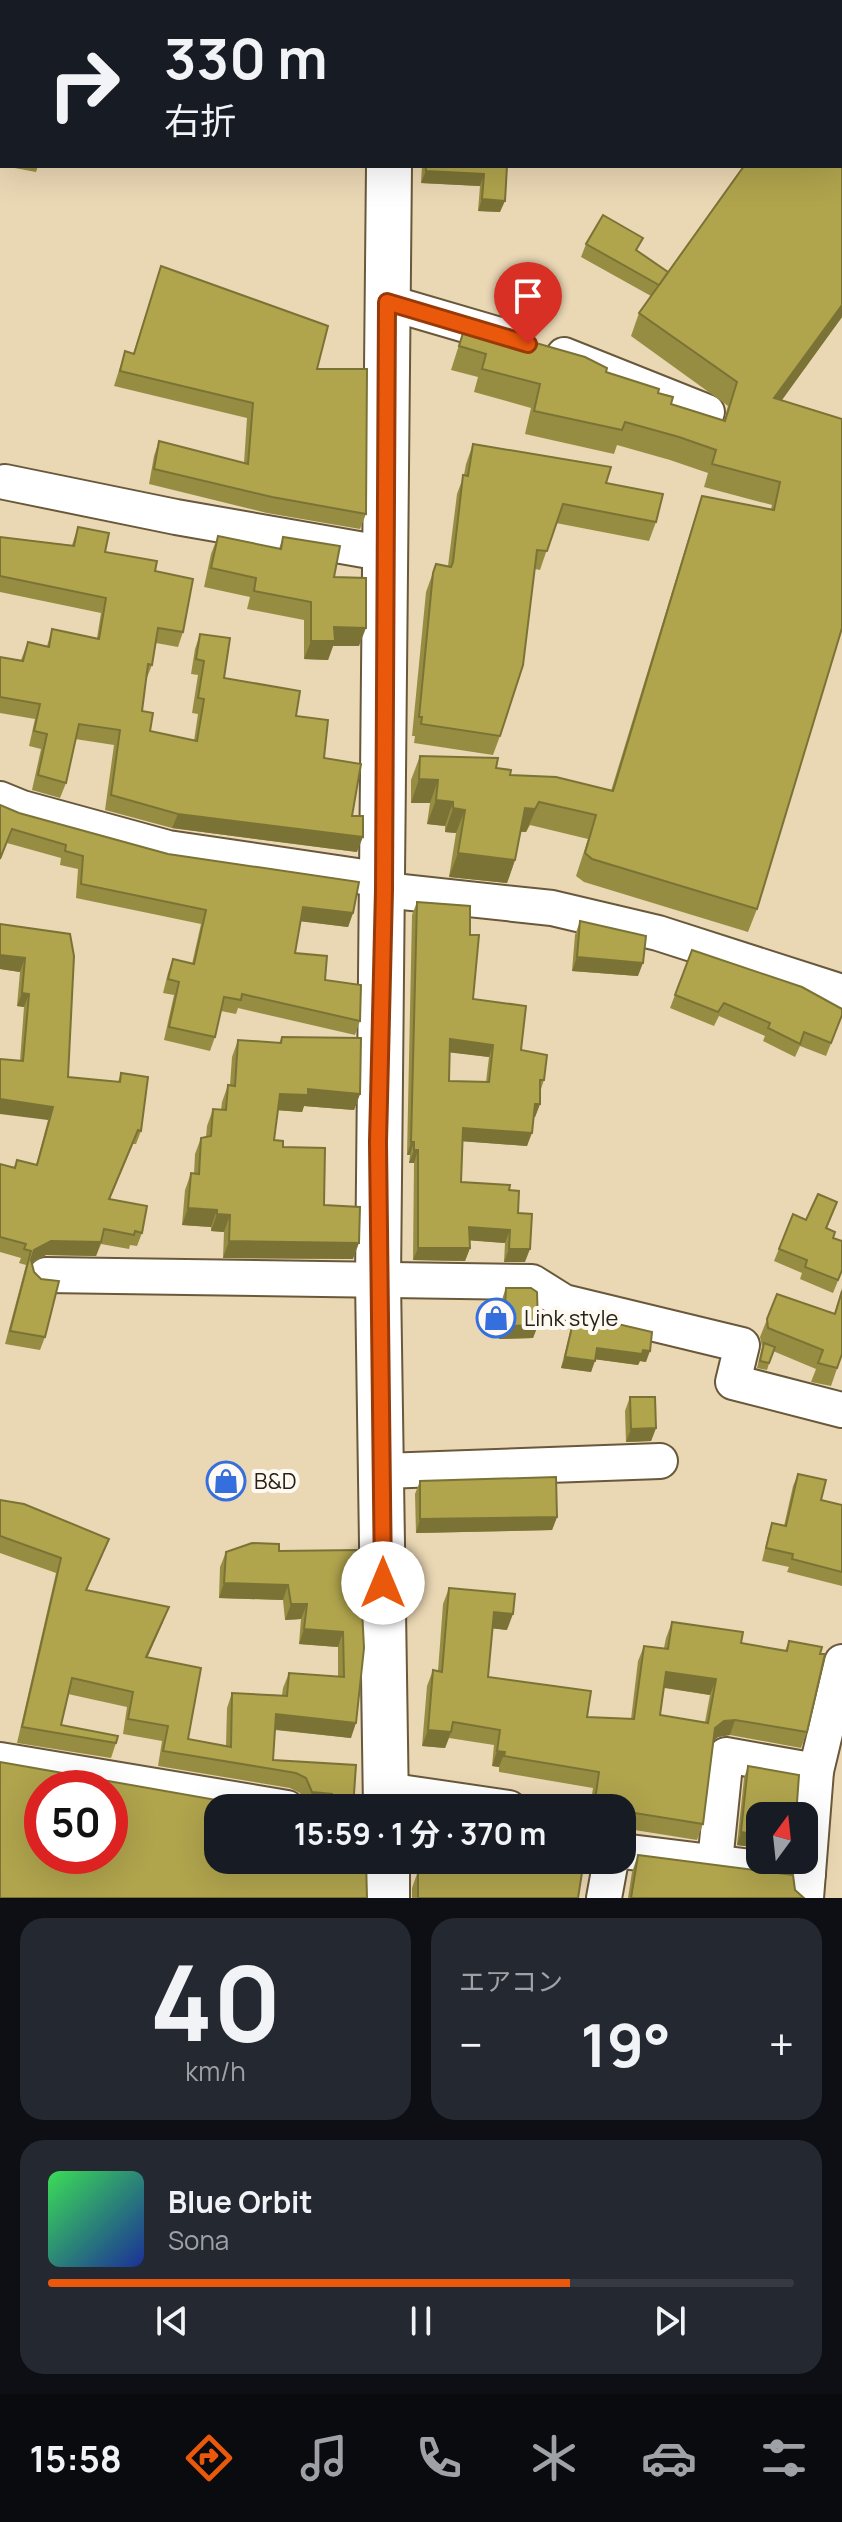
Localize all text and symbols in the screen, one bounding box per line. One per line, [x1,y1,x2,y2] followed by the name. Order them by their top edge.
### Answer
[164,19,328,96] text: 330 m
[32,32,136,136] icon: right
[164,96,236,145] text: 右折
[494,262,562,344] pin
[506,274,550,318] icon: arrive
[475,1297,517,1339] shop icon: Link style
[524,1303,619,1333] place label: Link style
[205,1460,247,1502] shop icon: B&D
[254,1466,297,1496] place label: B&D
[341,1541,425,1625] position arrow
[24,1770,128,1874] speed limit sign: 50
[746,1802,818,1874] north arrow
[746,1802,818,1874] map controls
[294,1813,546,1854] text: 15:59 · 1 分 · 370 m
[150,1930,281,2072] text: 40
[459,1963,563,1999] text: エアコン
[580,2003,671,2085] text: 19°
[459,2014,483,2074] text: −
[769,2014,794,2074] text: +
[185,2053,246,2089] text: km/h
[168,2181,313,2222] text: Blue Orbit
[168,2222,229,2258] text: Sona
[150,2299,194,2343] icon: previous
[399,2299,443,2343] icon: pause
[648,2299,692,2343] icon: next
[181,2430,237,2486] icon: directions
[296,2430,352,2486] icon: music
[411,2430,467,2486] icon: phone
[526,2430,582,2486] icon: climate
[641,2430,697,2486] icon: car
[756,2430,812,2486] icon: filters
[30,2434,122,2483] text: 15:58

